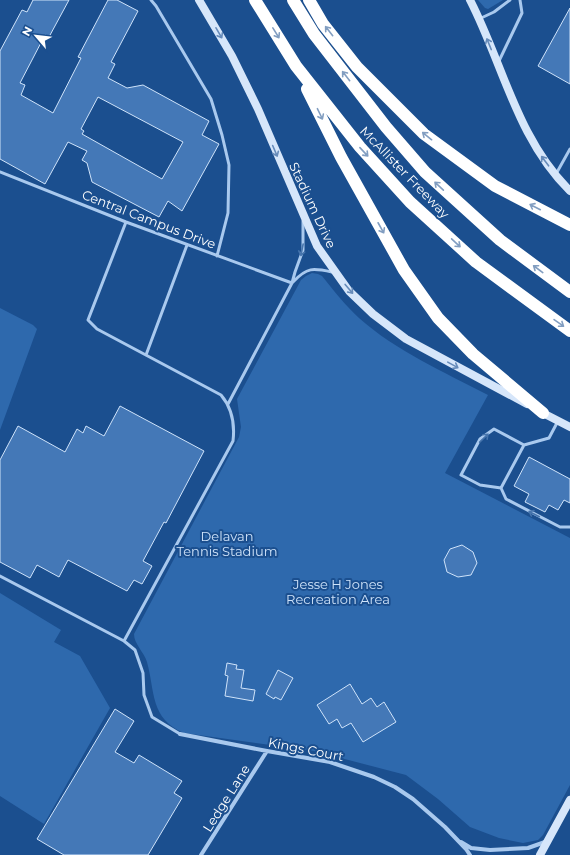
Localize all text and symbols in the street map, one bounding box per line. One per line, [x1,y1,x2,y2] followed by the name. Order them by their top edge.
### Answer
[16,16,56,56] north arrow
[19,24,35,39] text: N
[324,26,333,37] one-way arrow
[215,27,223,39] one-way arrow
[272,27,280,39] one-way arrow
[484,39,492,51] one-way arrow
[342,70,351,81] one-way arrow
[316,107,324,119] one-way arrow
[357,123,454,222] street label: McAllister Freeway
[422,132,432,141] one-way arrow
[272,144,279,156] one-way arrow
[359,147,368,157] one-way arrow
[541,155,550,166] one-way arrow
[286,159,340,251] street label: Stadium Drive
[434,181,444,191] one-way arrow
[80,186,218,252] street label: Central Campus Drive
[530,203,542,210] one-way arrow
[377,222,385,234] one-way arrow
[451,239,461,248] one-way arrow
[298,243,306,256] one-way arrow
[533,265,544,274] one-way arrow
[344,284,353,294] one-way arrow
[553,319,564,327] one-way arrow
[447,361,459,369] one-way arrow
[479,433,489,442] one-way arrow
[528,510,540,517] one-way arrow
[177,528,277,559] park label: Delavan Tennis Stadium
[286,576,390,607] park label: Jesse H Jones Recreation Area
[267,734,345,764] street label: Kings Court
[199,761,253,835] street label: Ledge Lane

